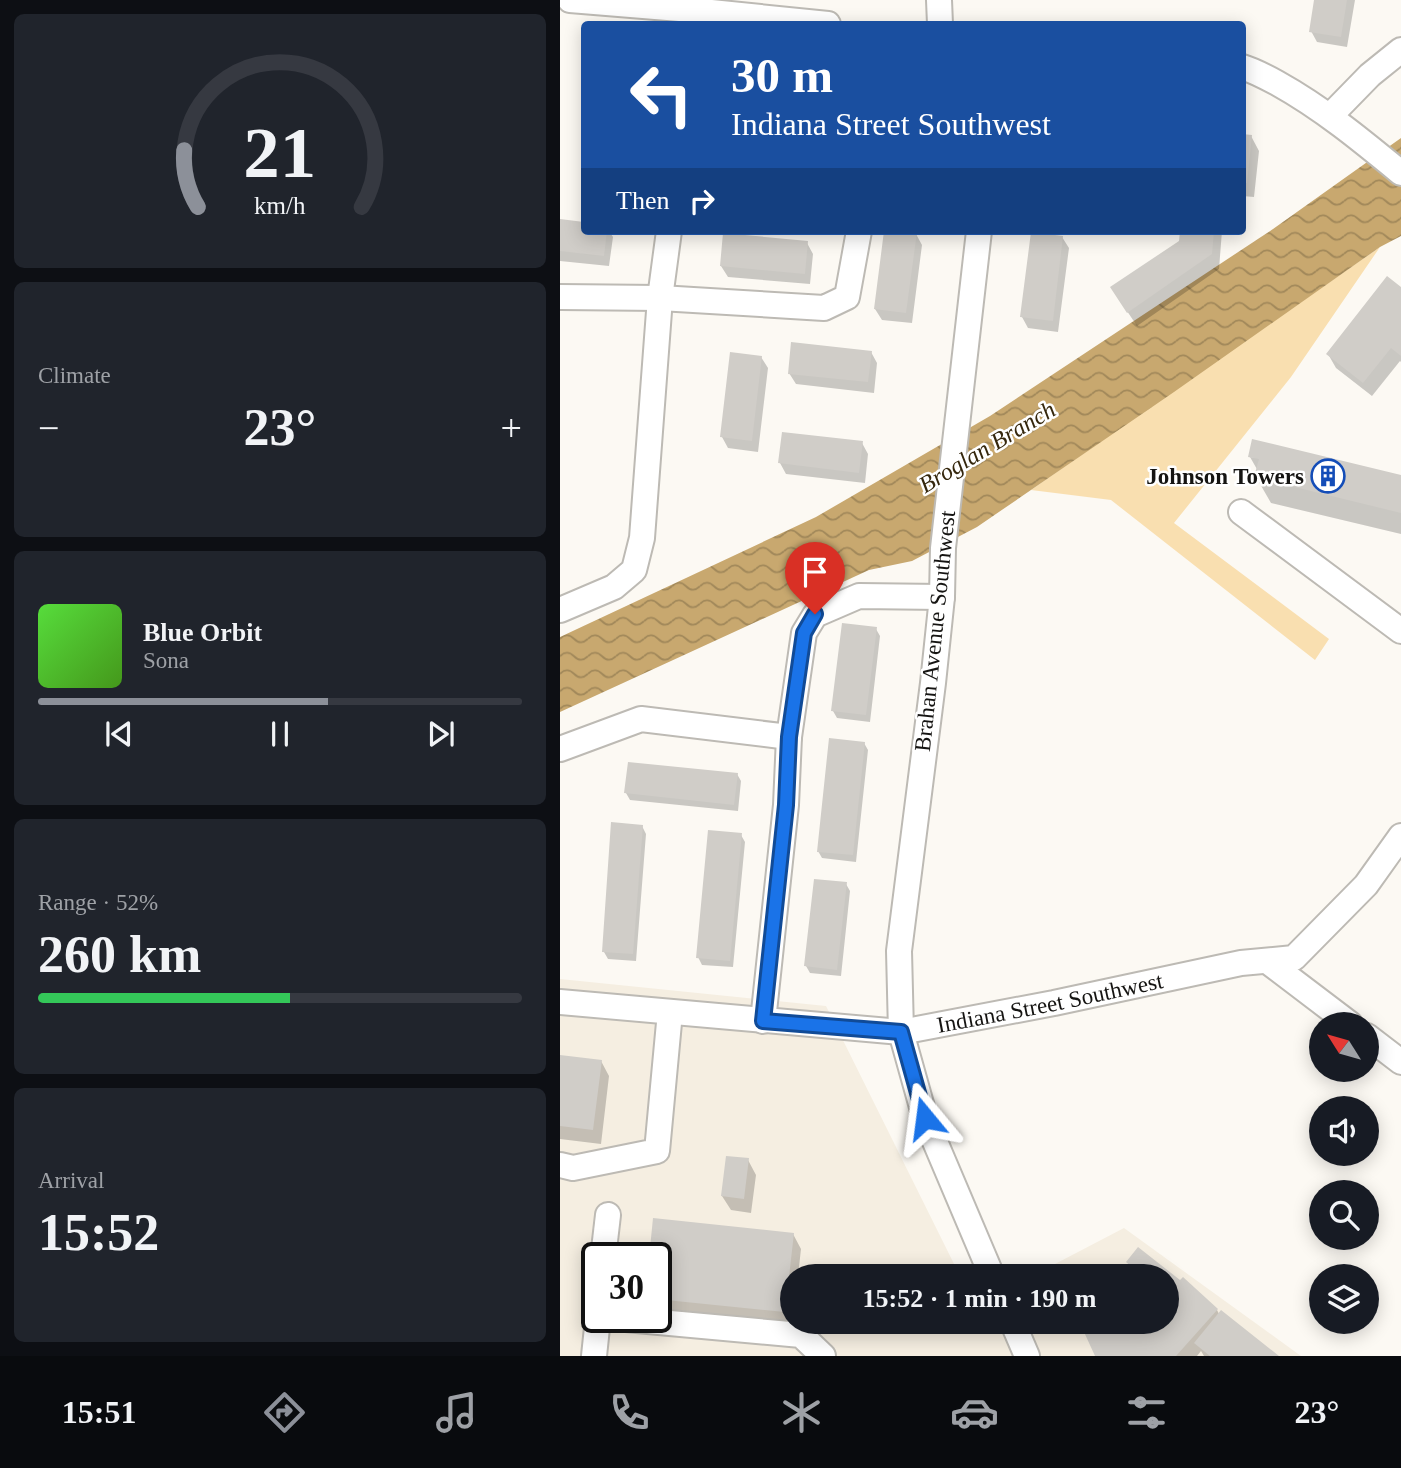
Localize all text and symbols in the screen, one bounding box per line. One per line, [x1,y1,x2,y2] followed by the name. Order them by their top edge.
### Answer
[731,48,833,103] text: 30 m
[616,49,707,140] icon: left
[731,106,1051,142] text: Indiana Street Southwest
[244,113,316,194] text: 21
[683,182,721,220] icon: right
[616,186,669,215] text: Then
[254,192,306,219] text: km/h
[38,363,111,388] text: Climate
[914,396,1060,498] water label: Broglan Branch
[244,399,316,456] text: 23°
[38,407,59,449] text: −
[501,407,522,449] text: +
[1309,457,1347,495] building icon: Johnson Towers
[1146,464,1304,489] place label: Johnson Towers
[910,509,960,753] street label: Brahan Avenue Southwest
[785,542,845,614] pin
[796,553,834,591] icon: arrive
[143,618,262,647] text: Blue Orbit
[143,648,189,673] text: Sona
[100,715,138,753] icon: previous
[261,715,299,753] icon: pause
[422,715,460,753] icon: next
[38,890,158,915] text: Range · 52%
[38,926,201,983] text: 260 km
[935,967,1166,1037] street label: Indiana Street Southwest
[1309,1012,1379,1082] north arrow
[1309,1012,1379,1334] map controls
[888,1081,962,1155] position arrow
[1309,1096,1379,1166] button: sound
[38,1168,104,1193] text: Arrival
[1309,1180,1379,1250] button: search
[38,1204,159,1261] text: 15:52
[581,1242,672,1333] speed limit sign: 30
[1309,1264,1379,1334] button: layers
[863,1284,1097,1313] text: 15:52 · 1 min · 190 m
[260,1388,309,1437] icon: directions
[432,1388,481,1437] icon: music
[605,1388,654,1437] icon: phone
[777,1388,826,1437] icon: climate
[950,1388,999,1437] icon: car
[1122,1388,1171,1437] icon: filters
[62,1394,136,1430] text: 15:51
[1294,1394,1339,1430] text: 23°

